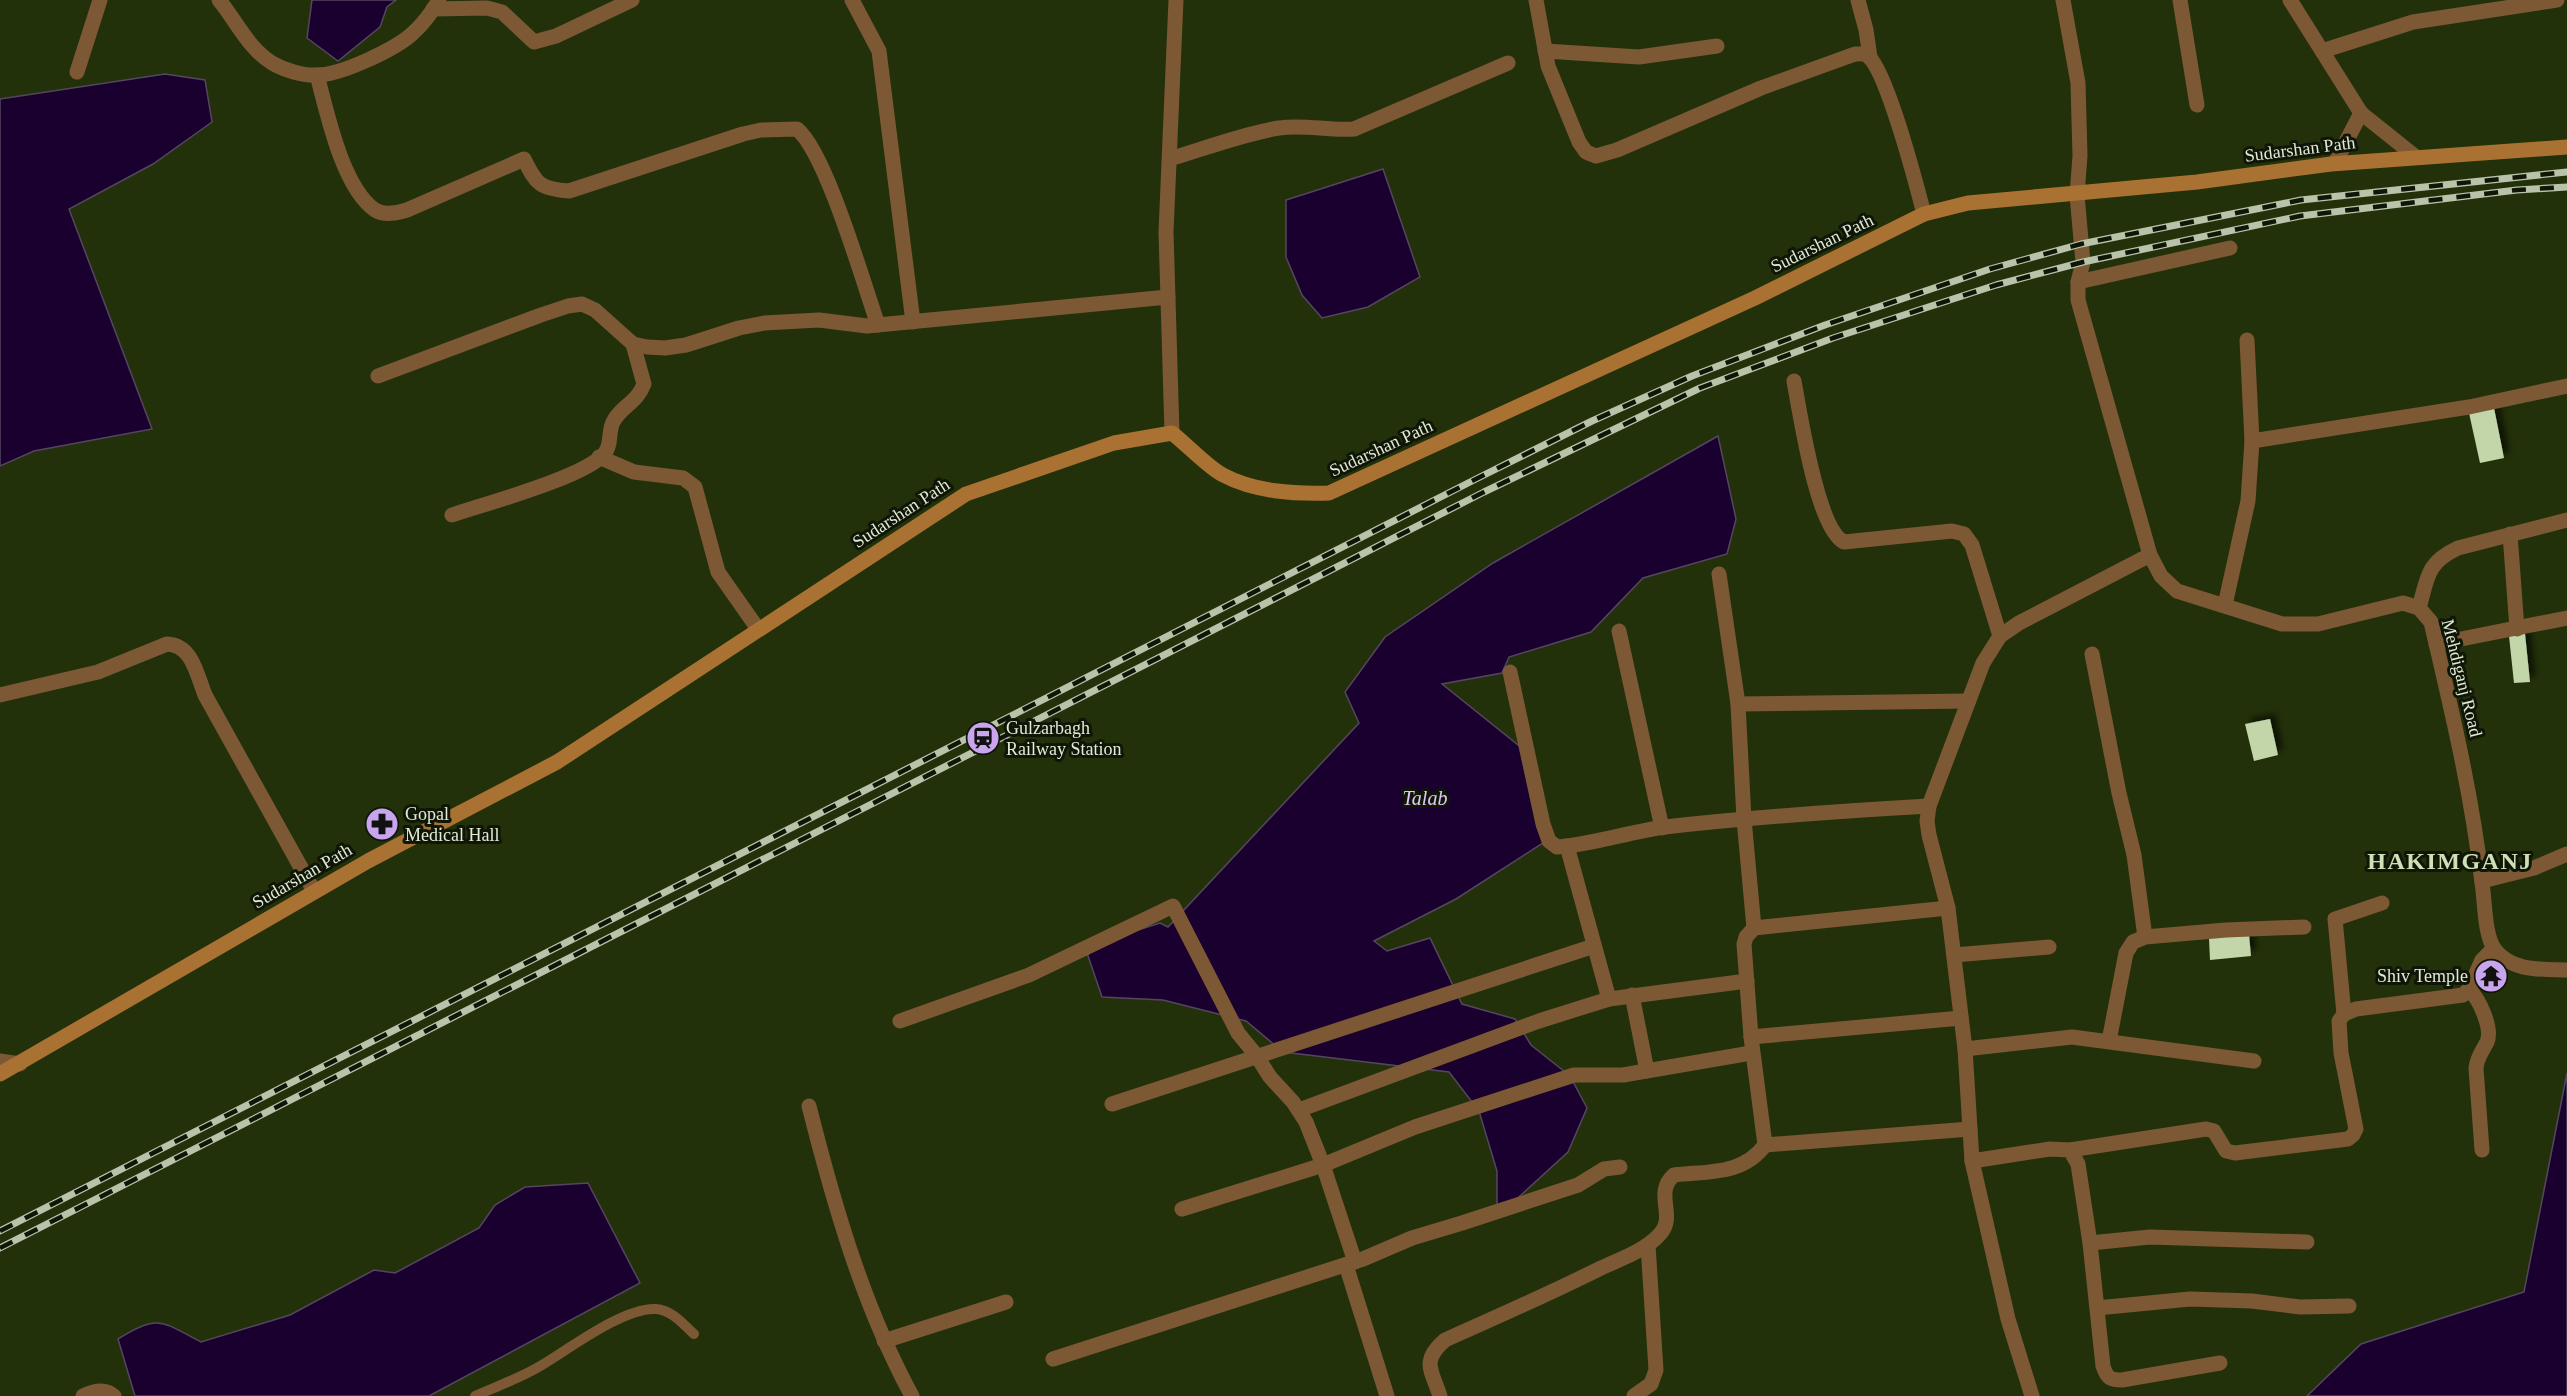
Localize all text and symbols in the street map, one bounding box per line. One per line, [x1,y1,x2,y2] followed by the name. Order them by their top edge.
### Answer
[2243,132,2357,166] street label: Sudarshan Path
[1768,210,1876,276] street label: Sudarshan Path
[1326,415,1436,481] street label: Sudarshan Path
[849,474,953,552] street label: Sudarshan Path
[2438,617,2486,739] street label: Mehdiganj Road
[1006,718,1122,759] place label: Gulzarbagh Railway Station
[965,720,1001,756] station icon: Gulzarbagh Railway Station
[1403,787,1447,809] water label: Talab
[405,804,499,845] place label: Gopal Medical Hall
[364,806,400,842] pharmacy icon: Gopal Medical Hall
[249,839,355,913] street label: Sudarshan Path
[2367,848,2533,874] district label: HAKIMGANJ
[2473,958,2509,994] temple icon: Shiv Temple
[2377,966,2468,986] place label: Shiv Temple

